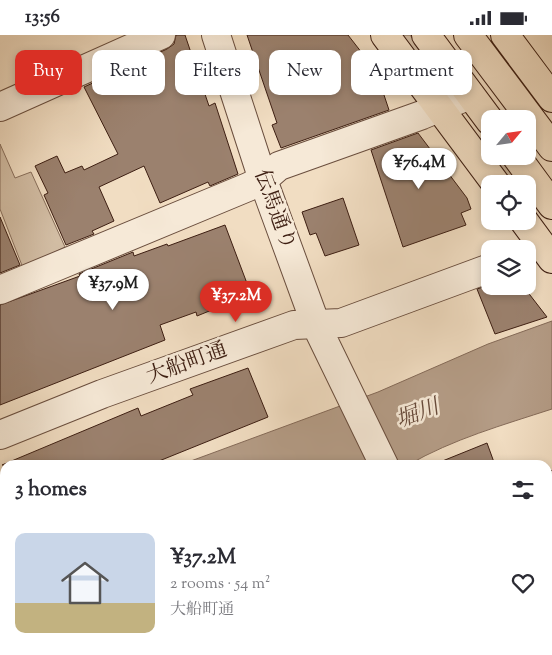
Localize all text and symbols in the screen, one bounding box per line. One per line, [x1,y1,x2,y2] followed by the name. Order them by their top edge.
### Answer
[25,4,60,31] text: 13:56
[15,50,82,95] chip: Buy
[92,50,165,95] chip: Rent
[175,50,259,95] chip: Filters
[269,50,341,95] chip: New
[351,50,472,95] chip: Apartment
[481,110,536,165] north arrow
[481,110,536,295] map controls
[378,147,460,190] pin: ¥76.4M
[393,152,445,175] text: ¥76.4M
[246,165,302,255] street label: 伝馬通り
[481,175,536,230] button: locate
[481,240,536,295] button: layers
[72,269,154,311] pin: ¥37.9M
[88,273,138,296] text: ¥37.9M
[195,281,277,323] pin: ¥37.2M
[211,285,261,308] text: ¥37.2M
[142,336,232,392] street label: 大船町通
[392,391,446,438] water label: 堀川
[15,475,87,505] text: 3 homes
[509,476,537,504] icon: filters
[170,543,236,573] text: ¥37.2M
[55,553,115,613] icon: home
[509,569,537,597] icon: heart
[170,573,270,596] text: 2 rooms · 54 m²
[170,599,234,622] text: 大船町通

